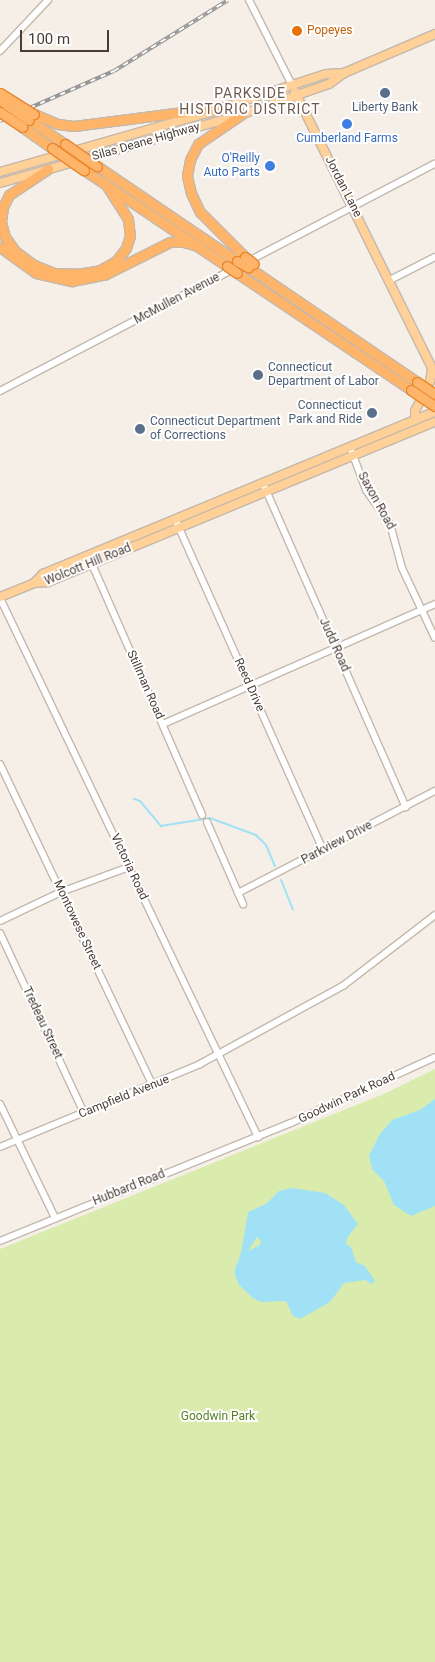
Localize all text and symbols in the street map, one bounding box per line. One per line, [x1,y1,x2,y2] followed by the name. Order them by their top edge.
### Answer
[22,20,111,52] scale bar
[307,24,353,38] place label: Popeyes
[291,25,303,37] marker: Popeyes
[28,30,70,48] text: 100 m
[177,85,323,118] district label: PARKSIDE HISTORIC DISTRICT
[379,87,391,99] marker: Liberty Bank
[352,101,418,115] place label: Liberty Bank
[341,118,353,130] marker: Cumberland Farms
[90,120,202,164] street label: Silas Deane Highway
[296,132,398,146] place label: Cumberland Farms
[203,152,260,180] place label: O'Reilly Auto Parts
[322,154,364,220] street label: Jordan Lane
[264,160,276,172] marker: O'Reilly Auto Parts
[132,270,222,328] street label: McMullen Avenue
[268,361,379,389] place label: Connecticut Department of Labor
[252,369,264,381] marker: Connecticut Department of Labor
[288,399,362,427] place label: Connecticut Park and Ride
[366,407,378,419] marker: Connecticut Park and Ride
[150,415,280,443] place label: Connecticut Department of Corrections
[134,423,146,435] marker: Connecticut Department of Corrections
[354,470,398,532] street label: Saxon Road
[43,541,133,589] street label: Wolcott Hill Road
[316,616,352,674] street label: Judd Road
[123,648,167,722] street label: Stillman Road
[231,656,267,714] street label: Reed Drive
[299,818,375,868] street label: Parkview Drive
[107,832,151,902] street label: Victoria Road
[50,878,104,972] street label: Montowese Street
[19,985,65,1061] street label: Tredeau Street
[296,1069,398,1127] street label: Goodwin Park Road
[77,1072,171,1122] street label: Campfield Avenue
[91,1167,167,1209] street label: Hubbard Road
[181,1410,255,1424] park label: Goodwin Park

